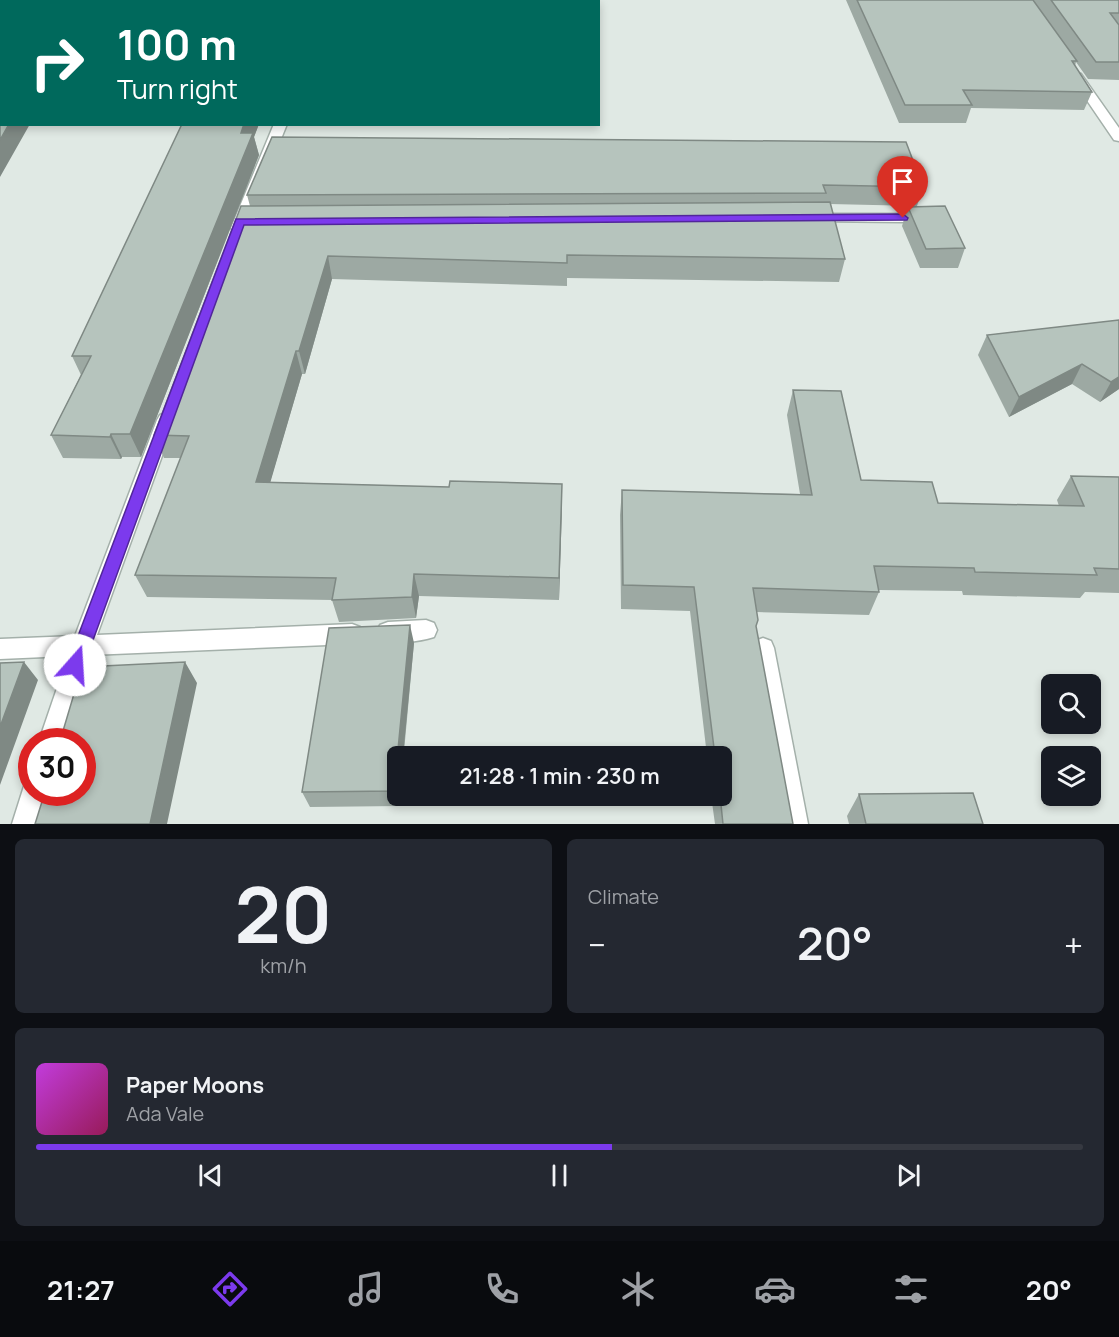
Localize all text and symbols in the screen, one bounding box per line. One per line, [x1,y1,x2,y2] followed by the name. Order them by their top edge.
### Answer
[117,15,237,73] text: 100 m
[18,24,96,102] icon: right
[117,70,238,107] text: Turn right
[877,156,928,218] pin
[886,165,919,198] icon: arrive
[43,633,107,697] position arrow
[1041,674,1101,806] map controls
[1041,674,1101,734] button: search
[18,728,96,806] speed limit sign: 30
[1041,746,1101,806] button: layers
[459,761,660,791] text: 21:28 · 1 min · 230 m
[235,860,332,966] text: 20
[588,883,659,910] text: Climate
[797,912,873,974] text: 20°
[588,922,606,967] text: −
[1064,922,1083,967] text: +
[260,952,307,979] text: km/h
[126,1070,264,1100] text: Paper Moons
[126,1100,204,1127] text: Ada Vale
[194,1159,227,1192] icon: previous
[543,1159,576,1192] icon: pause
[892,1159,925,1192] icon: next
[209,1268,251,1310] icon: directions
[345,1268,387,1310] icon: music
[481,1268,523,1310] icon: phone
[617,1268,659,1310] icon: climate
[754,1268,796,1310] icon: car
[890,1268,932,1310] icon: filters
[47,1271,115,1308] text: 21:27
[1026,1271,1072,1308] text: 20°

